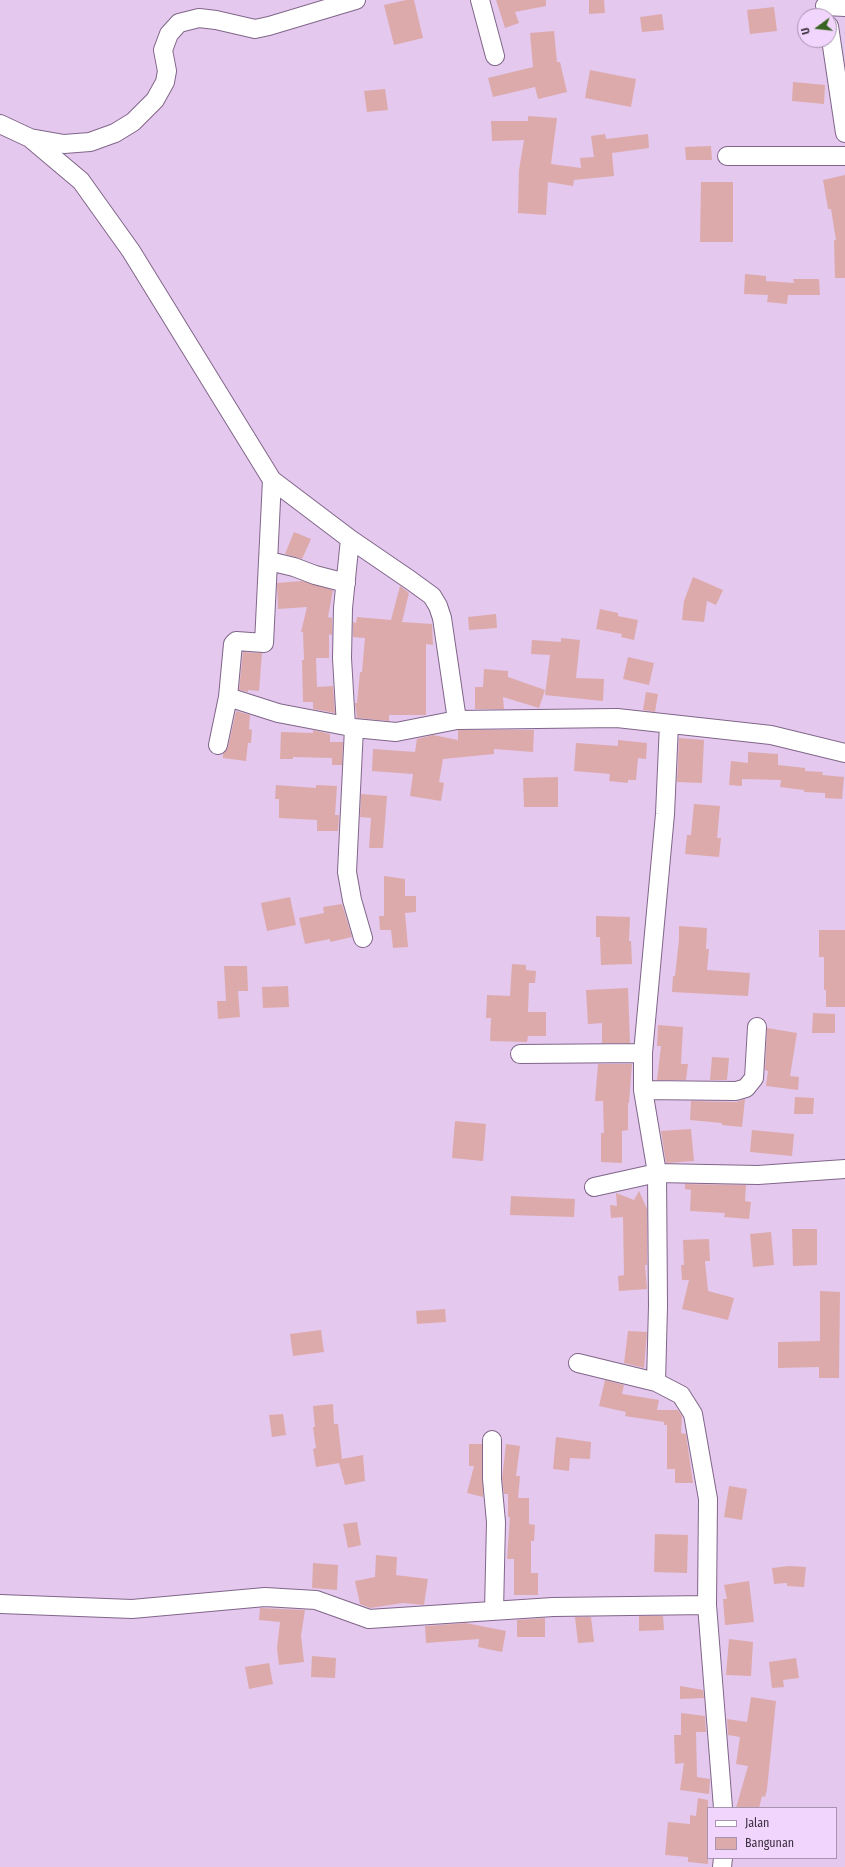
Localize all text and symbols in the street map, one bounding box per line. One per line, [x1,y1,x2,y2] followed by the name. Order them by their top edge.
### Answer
[797,8,837,48] north arrow
[799,26,813,36] text: U
[707,1807,837,1859] legend
[745,1816,769,1830] text: Jalan
[745,1836,794,1850] text: Bangunan

